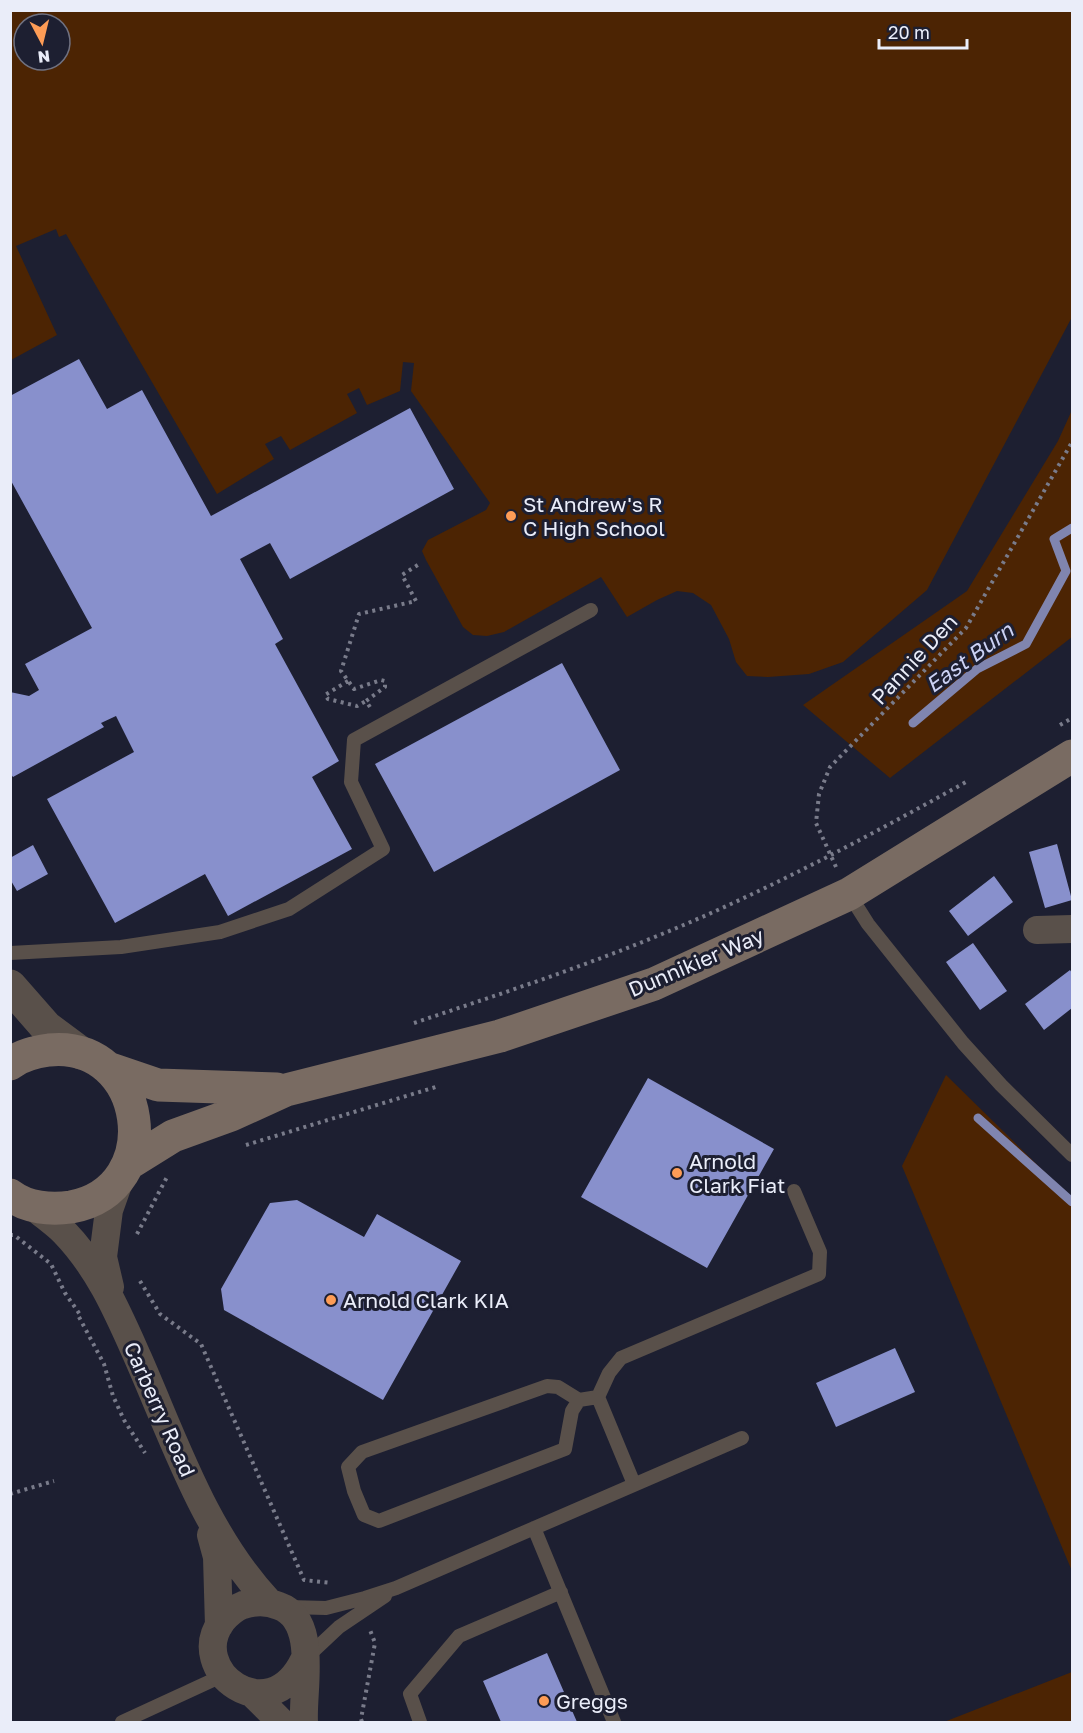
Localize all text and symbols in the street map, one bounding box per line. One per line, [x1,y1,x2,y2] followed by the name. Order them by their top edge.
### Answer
[12,12,72,72] north arrow
[879,12,968,50] scale bar
[888,21,930,43] text: 20 m
[37,46,51,68] text: N
[523,491,665,541] place label: St Andrew's R C High School
[504,509,518,523] marker: St Andrew's R C High School
[866,608,962,710] street label: Pannie Den
[920,615,1019,698] water label: East Burn
[624,922,768,1002] street label: Dunnikier Way
[689,1148,785,1198] place label: Arnold Clark Fiat
[670,1166,684,1180] marker: Arnold Clark Fiat
[343,1287,509,1313] place label: Arnold Clark KIA
[324,1293,338,1307] marker: Arnold Clark KIA
[119,1338,201,1480] street label: Carberry Road
[556,1688,628,1714] place label: Greggs
[537,1694,551,1708] marker: Greggs

